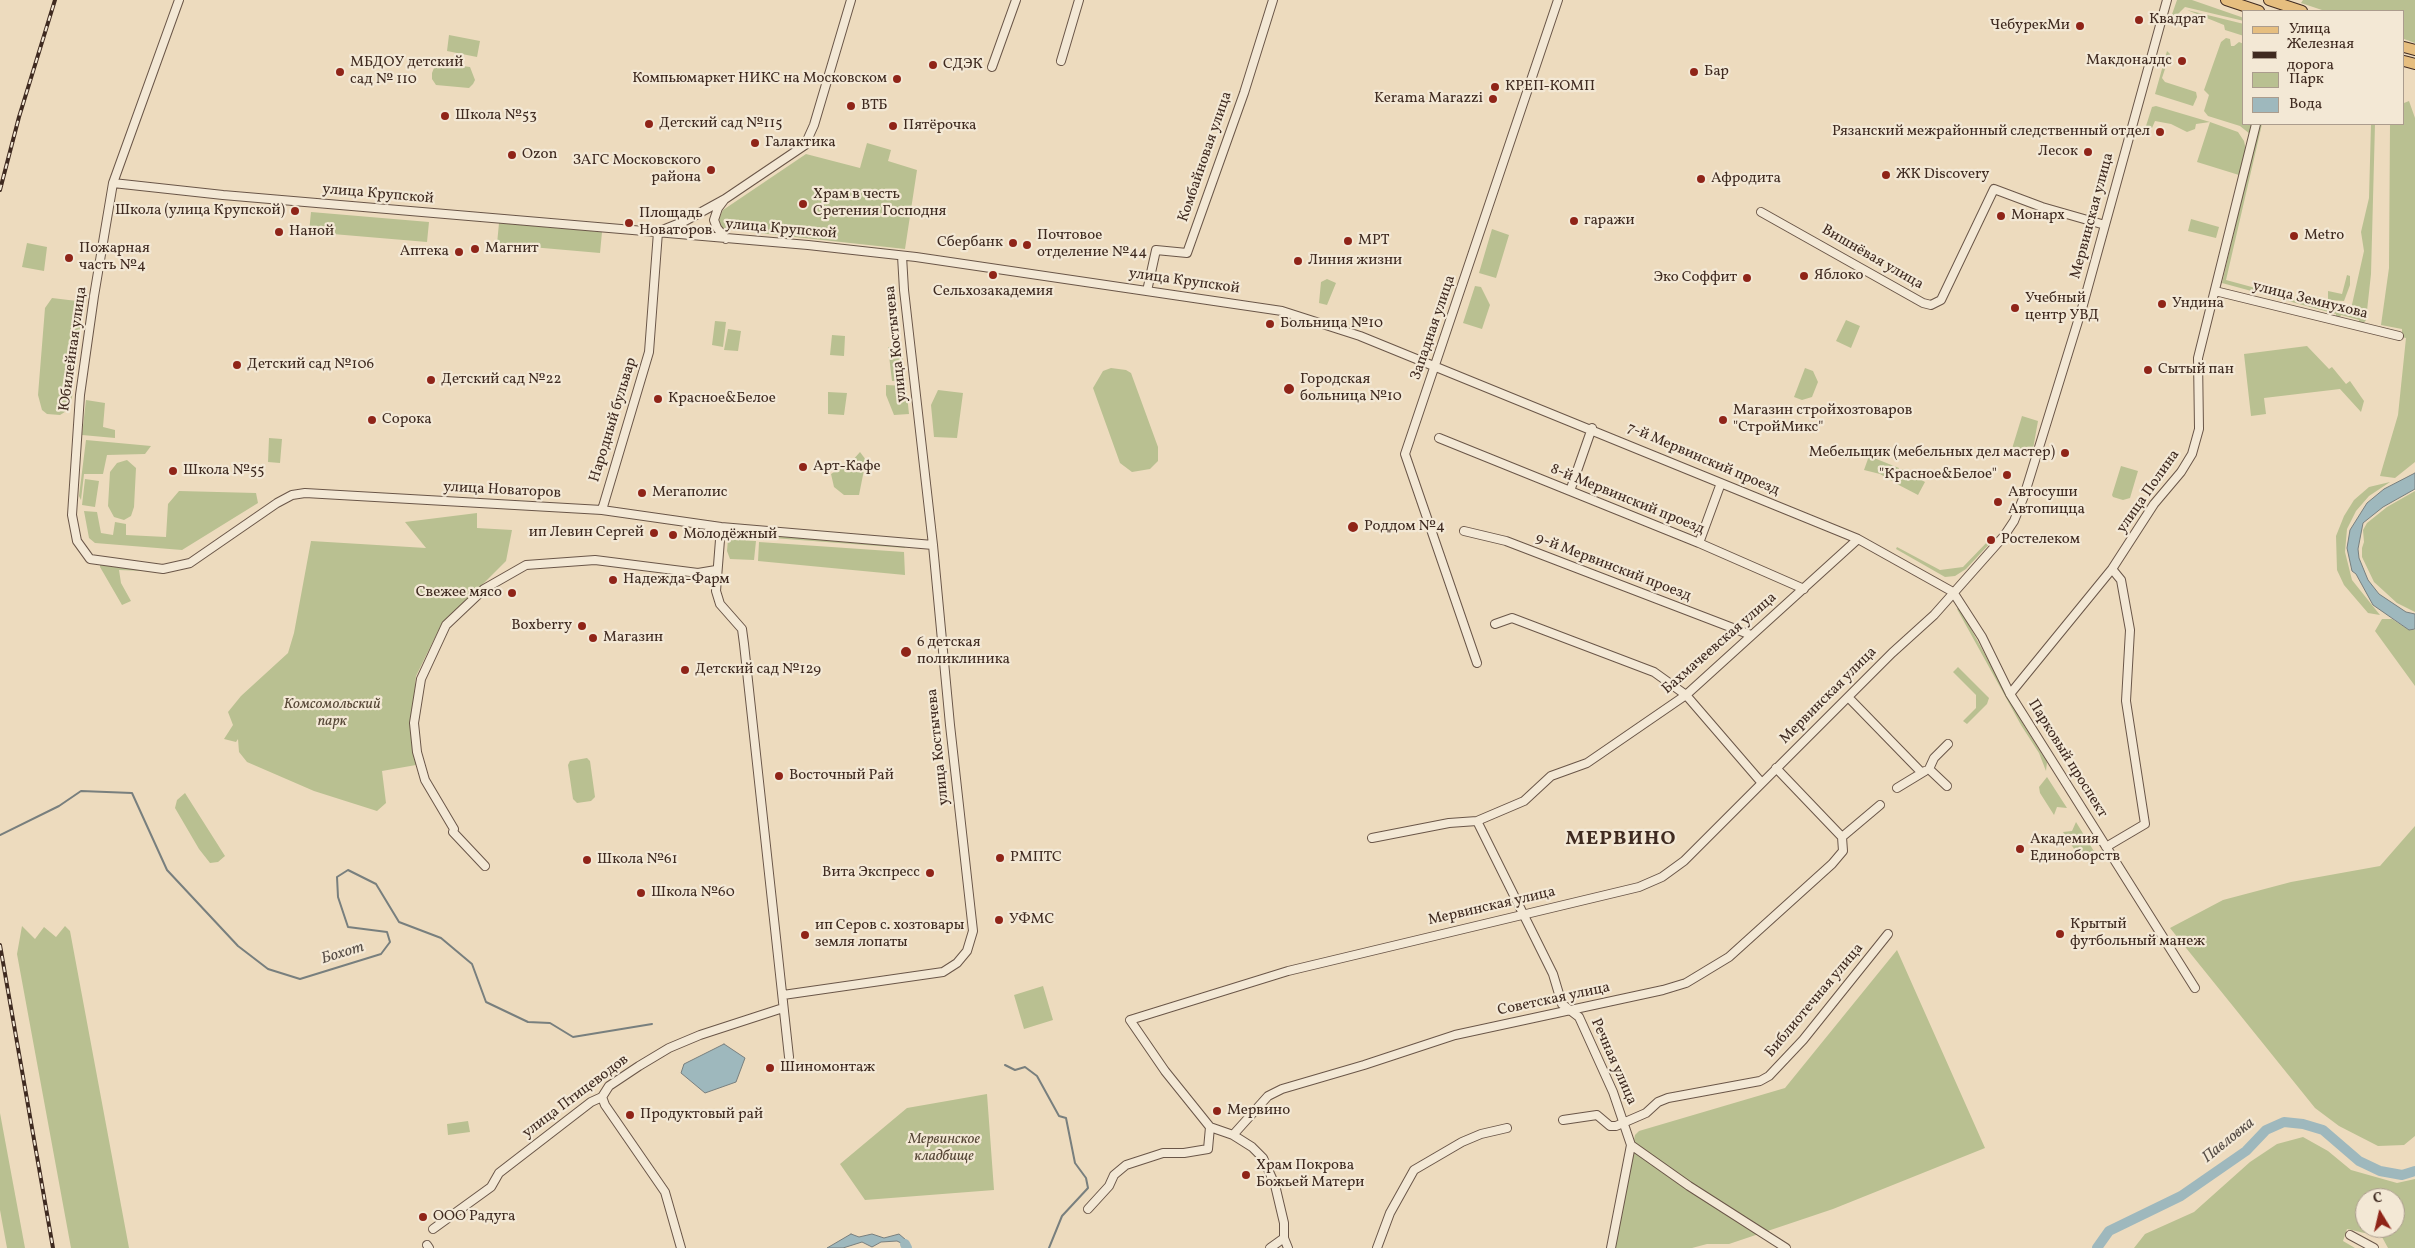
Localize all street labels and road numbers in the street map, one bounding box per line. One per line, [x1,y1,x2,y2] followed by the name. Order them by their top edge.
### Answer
[1175,89,1237,225] street label: Комбайновая улица
[2067,151,2119,281] street label: Мервинская улица
[322,181,434,209] street label: улица Крупской
[725,216,837,244] street label: улица Крупской
[1818,221,1926,295] street label: Вишнёвая улица
[1127,265,1241,299] street label: улица Крупской
[1408,273,1460,383] street label: Западная улица
[2250,278,2370,324] street label: улица Земнухова
[56,285,92,413] street label: Юбилейная улица
[882,285,912,403] street label: улица Костычева
[586,356,642,484] street label: Народный бульвар
[1624,420,1782,500] street label: 7-й Мервинский проезд
[2114,447,2184,537] street label: улица Полина
[1547,461,1707,539] street label: 8-й Мервинский проезд
[443,479,561,503] street label: улица Новаторов
[1533,530,1693,606] street label: 9-й Мервинский проезд
[1659,589,1781,699] street label: Бахмачеевская улица
[1777,644,1881,748] street label: Мервинская улица
[924,688,954,806] street label: улица Костычева
[2023,696,2111,822] street label: Парковый проспект
[1427,884,1557,930] street label: Мервинская улица
[1762,940,1868,1062] street label: Библиотечная улица
[1496,979,1612,1021] street label: Советская улица
[1586,1016,1640,1108] street label: Речная улица
[519,1051,633,1143] street label: улица Птицеводов

